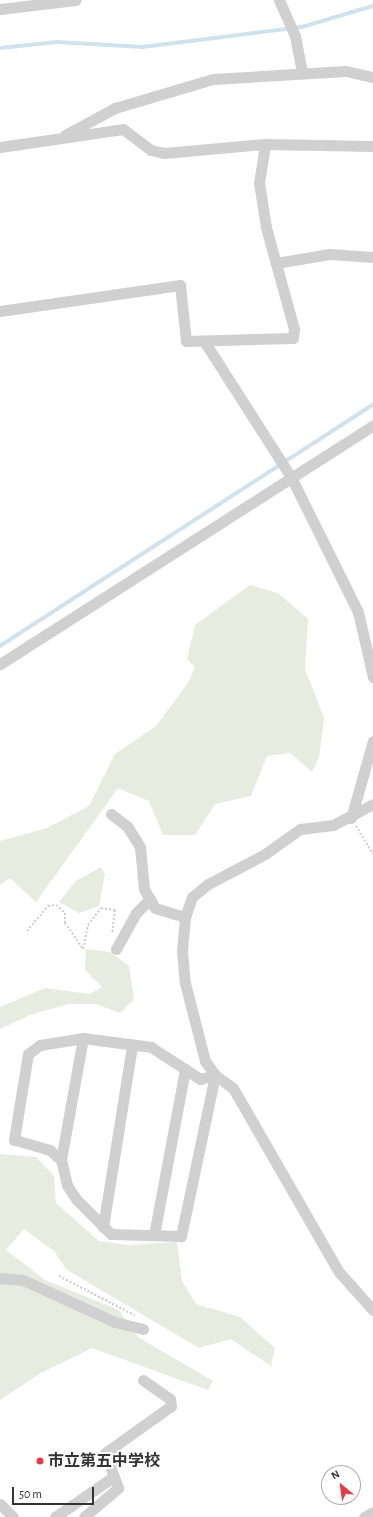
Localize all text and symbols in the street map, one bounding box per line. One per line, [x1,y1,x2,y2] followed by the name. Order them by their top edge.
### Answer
[48,1451,160,1471] place label: 市立第五中学校
[35,1456,45,1466] marker: 市立第五中学校
[321,1465,361,1505] north arrow
[329,1468,341,1482] text: N
[14,1479,96,1505] scale bar
[19,1488,42,1500] text: 50 m

